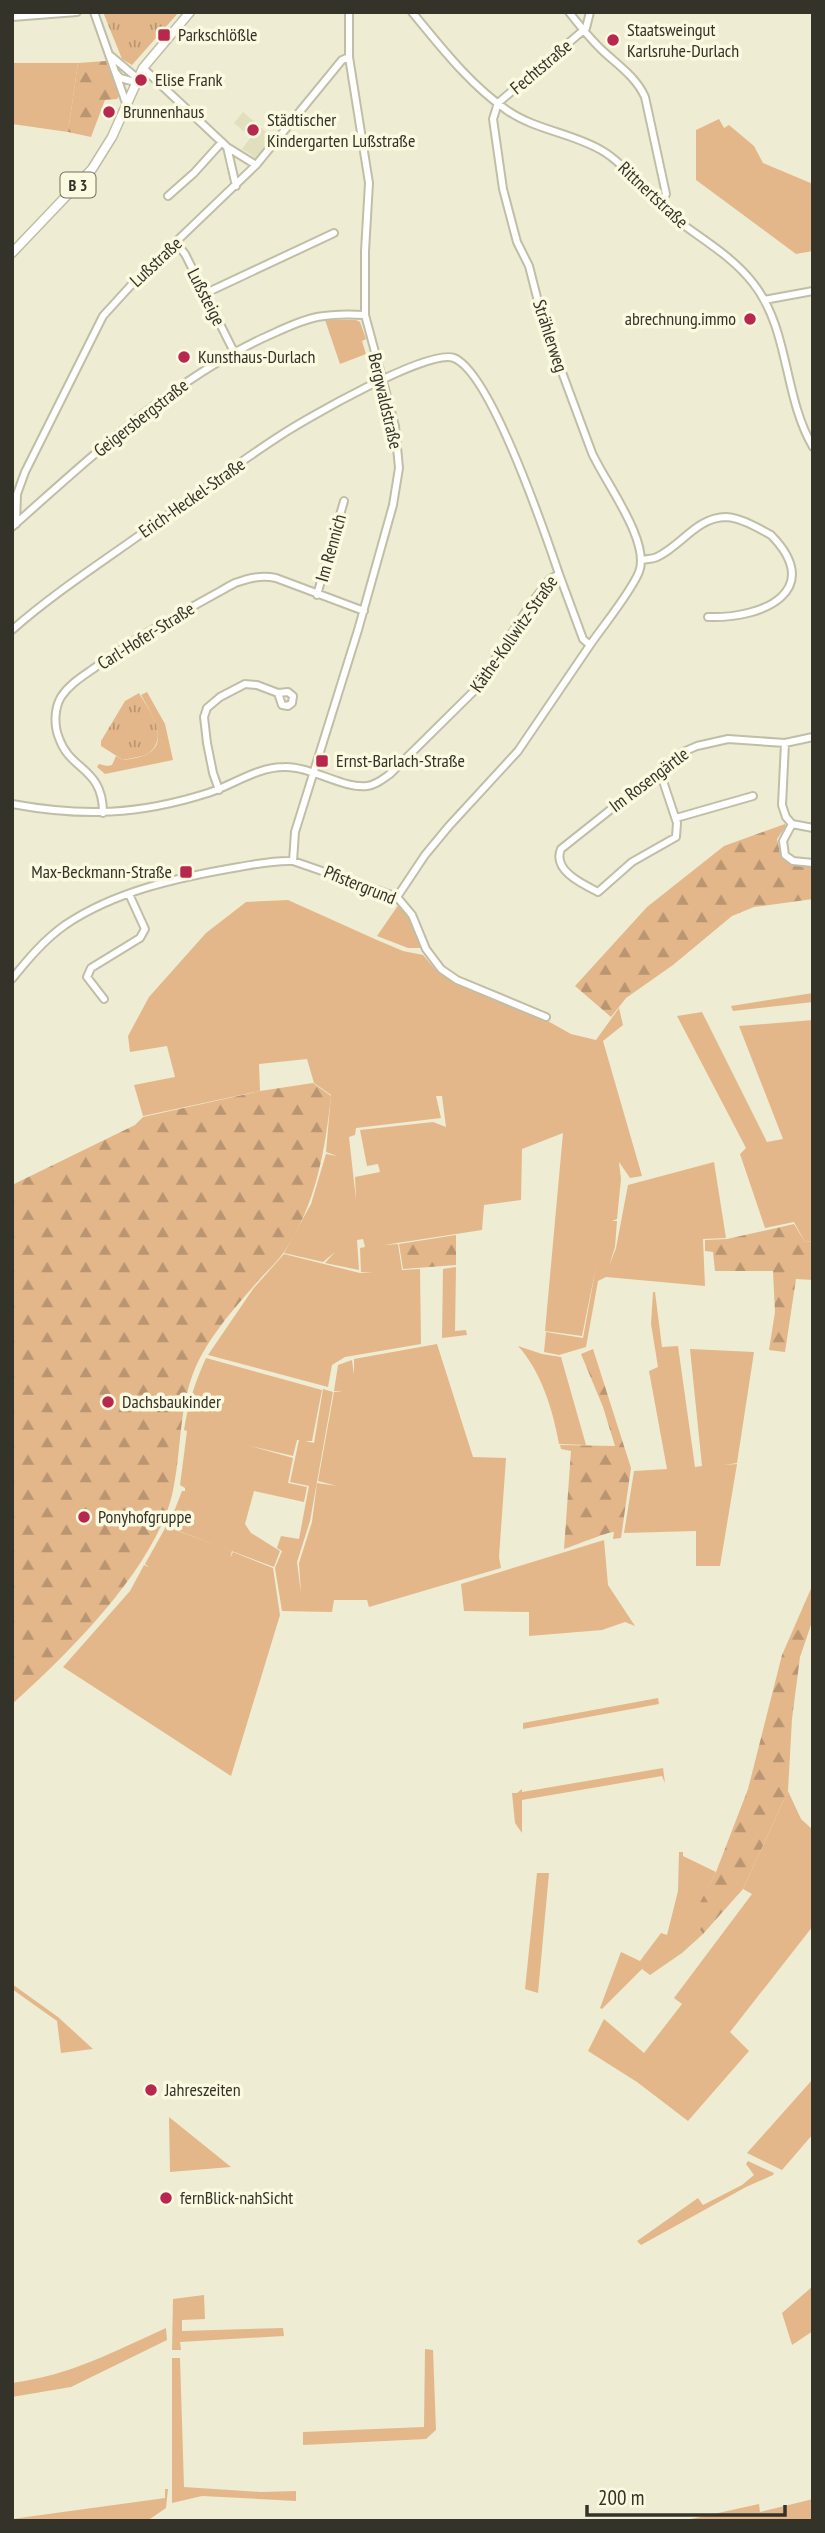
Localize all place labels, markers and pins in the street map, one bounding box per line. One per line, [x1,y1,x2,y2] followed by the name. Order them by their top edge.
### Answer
[627,18,739,62] place label: Staatsweingut Karlsruhe-Durlach
[178,23,258,46] place label: Parkschlößle
[156,27,172,43] marker: Parkschlößle
[605,32,621,48] marker: Staatsweingut Karlsruhe-Durlach
[155,68,223,91] place label: Elise Frank
[133,72,149,88] marker: Elise Frank
[123,100,204,123] place label: Brunnenhaus
[101,104,117,120] marker: Brunnenhaus
[267,108,415,152] place label: Städtischer Kindergarten Lußstraße
[245,122,261,138] marker: Städtischer Kindergarten Lußstraße
[625,307,736,330] place label: abrechnung.immo
[742,311,758,327] marker: abrechnung.immo
[198,345,315,368] place label: Kunsthaus-Durlach
[176,349,192,365] marker: Kunsthaus-Durlach
[336,749,465,772] place label: Ernst-Barlach-Straße
[314,753,330,769] marker: Ernst-Barlach-Straße
[31,860,172,883] place label: Max-Beckmann-Straße
[178,864,194,880] marker: Max-Beckmann-Straße
[122,1390,221,1413] place label: Dachsbaukinder
[100,1394,116,1410] marker: Dachsbaukinder
[98,1505,192,1528] place label: Ponyhofgruppe
[76,1509,92,1525] marker: Ponyhofgruppe
[164,2078,241,2101] place label: Jahreszeiten
[143,2082,159,2098] marker: Jahreszeiten
[180,2186,293,2209] place label: fernBlick-nahSicht
[158,2190,174,2206] marker: fernBlick-nahSicht

